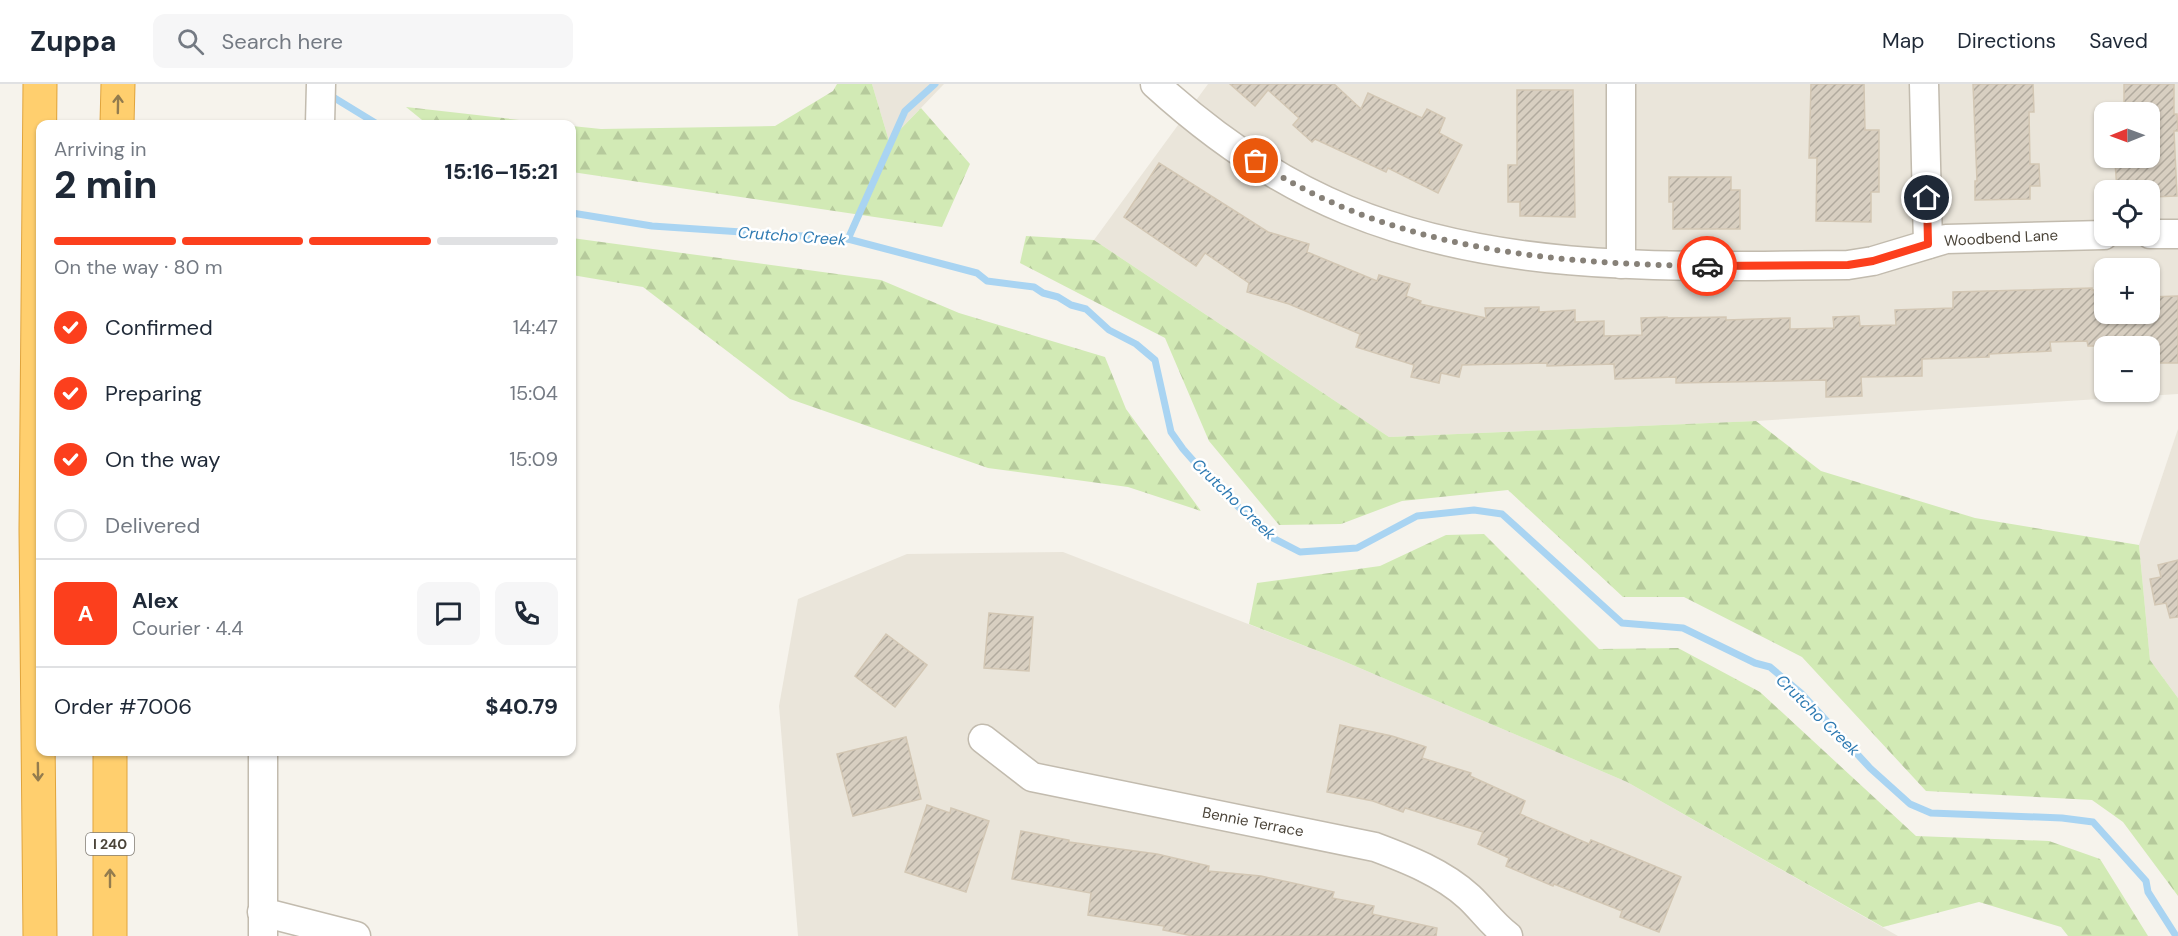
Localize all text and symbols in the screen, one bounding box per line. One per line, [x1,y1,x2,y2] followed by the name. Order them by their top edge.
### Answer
[153,14,573,68] search box
[30,23,117,60] text: Zuppa
[174,25,207,58] icon: search
[222,27,343,56] text: Search here
[1882,27,1924,55] text: Map
[1957,27,2056,55] text: Directions
[2089,27,2148,55] text: Saved
[112,95,123,115] one-way arrow
[2094,102,2160,168] north arrow
[2094,102,2160,402] map controls
[1230,135,1281,186] pin
[54,136,146,162] text: Arriving in
[1239,144,1272,177] icon: bag
[445,157,558,186] text: 15:16–15:21
[54,159,158,210] text: 2 min
[1901,172,1952,223] pin
[2094,180,2160,246] button: locate
[1910,181,1943,214] icon: home
[737,222,848,250] water label: Crutcho Creek
[1944,225,2058,251] street label: Woodbend Lane
[1677,236,1737,296] courier
[1691,250,1724,283] icon: car
[54,254,222,280] text: On the way · 80 m
[2094,258,2160,324] button: +
[54,311,87,344] icon: check
[105,313,213,342] text: Confirmed
[513,314,558,340] text: 14:47
[2094,336,2160,402] button: −
[54,377,87,410] icon: check
[105,379,202,408] text: Preparing
[510,380,558,406] text: 15:04
[54,443,87,476] icon: check
[105,445,220,474] text: On the way
[509,446,558,472] text: 15:09
[1188,454,1281,545] water label: Crutcho Creek
[105,511,200,540] text: Delivered
[417,582,480,645] button: chat
[495,582,558,645] button: phone
[132,586,179,615] text: Alex
[78,599,93,628] text: A
[132,615,243,641] text: Courier · 4.4
[1772,670,1865,761] water label: Crutcho Creek
[54,692,192,721] text: Order #7006
[485,692,558,721] text: $40.79
[33,762,44,782] one-way arrow
[1201,802,1305,842] street label: Bennie Terrace
[86,833,134,855] road number: I 240
[104,868,116,888] one-way arrow

